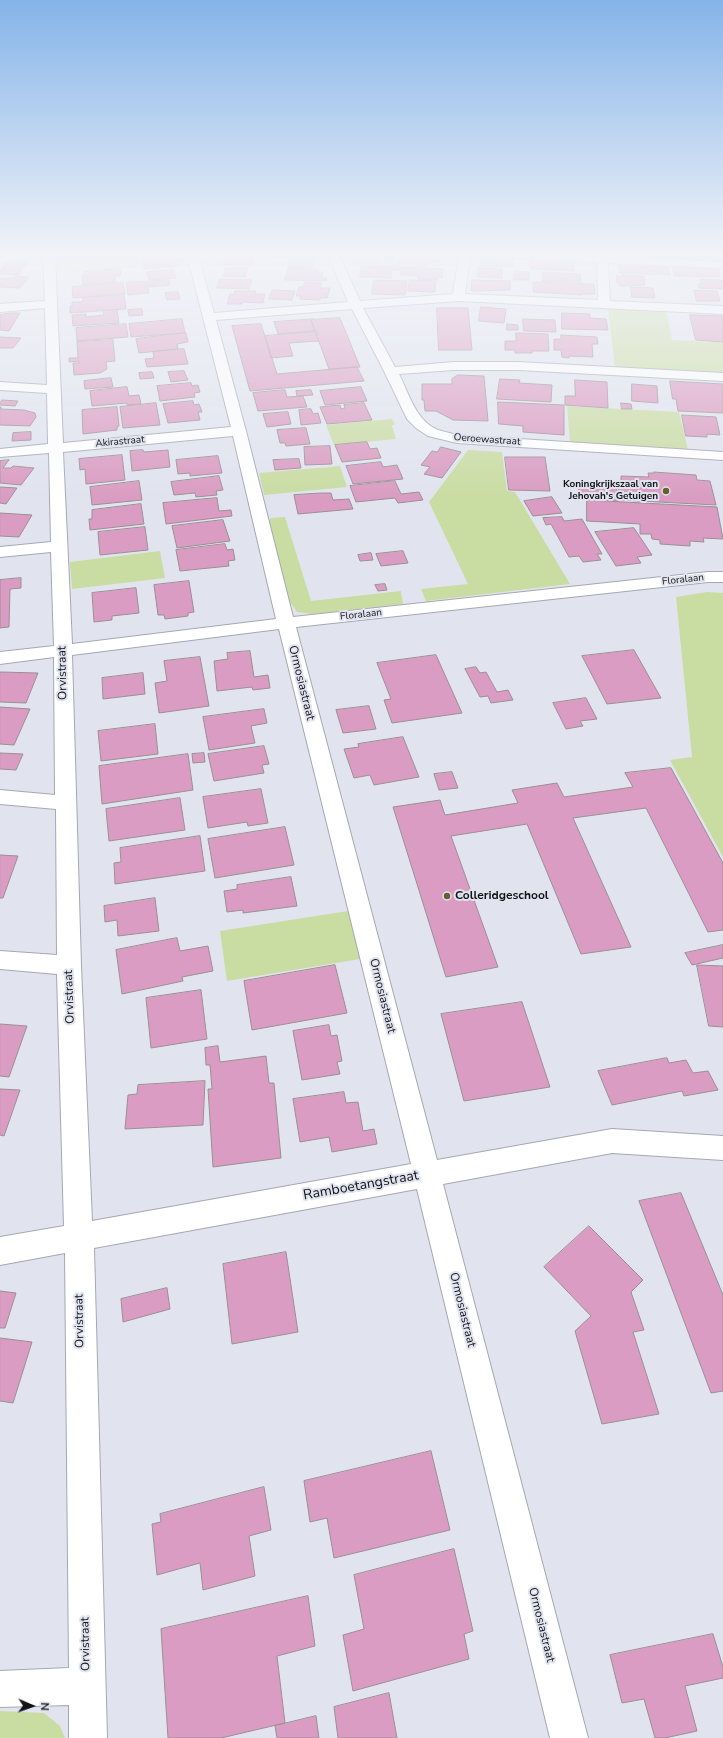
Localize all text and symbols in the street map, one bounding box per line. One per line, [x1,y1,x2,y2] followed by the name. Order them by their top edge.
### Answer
[453,432,521,448] street label: Oeroewastraat
[95,434,145,450] street label: Akirastraat
[563,479,658,502] place label: Koningkrijkszaal van Jehovah's Getuigen
[661,486,671,496] marker: Koningkrijkszaal van Jehovah's Getuigen
[661,572,705,588] street label: Floralaan
[339,607,383,623] street label: Floralaan
[285,644,317,722] street label: Ormosiastraat
[55,646,71,700] street label: Orvistraat
[455,889,549,903] place label: Colleridgeschool
[442,891,452,901] marker: Colleridgeschool
[366,957,398,1035] street label: Ormosiastraat
[62,970,78,1024] street label: Orvistraat
[302,1168,420,1204] street label: Ramboetangstraat
[446,1271,478,1349] street label: Ormosiastraat
[72,1294,88,1348] street label: Orvistraat
[525,1586,557,1664] street label: Ormosiastraat
[78,1617,94,1671] street label: Orvistraat
[12,1686,52,1726] north arrow
[37,1702,52,1711] text: N

